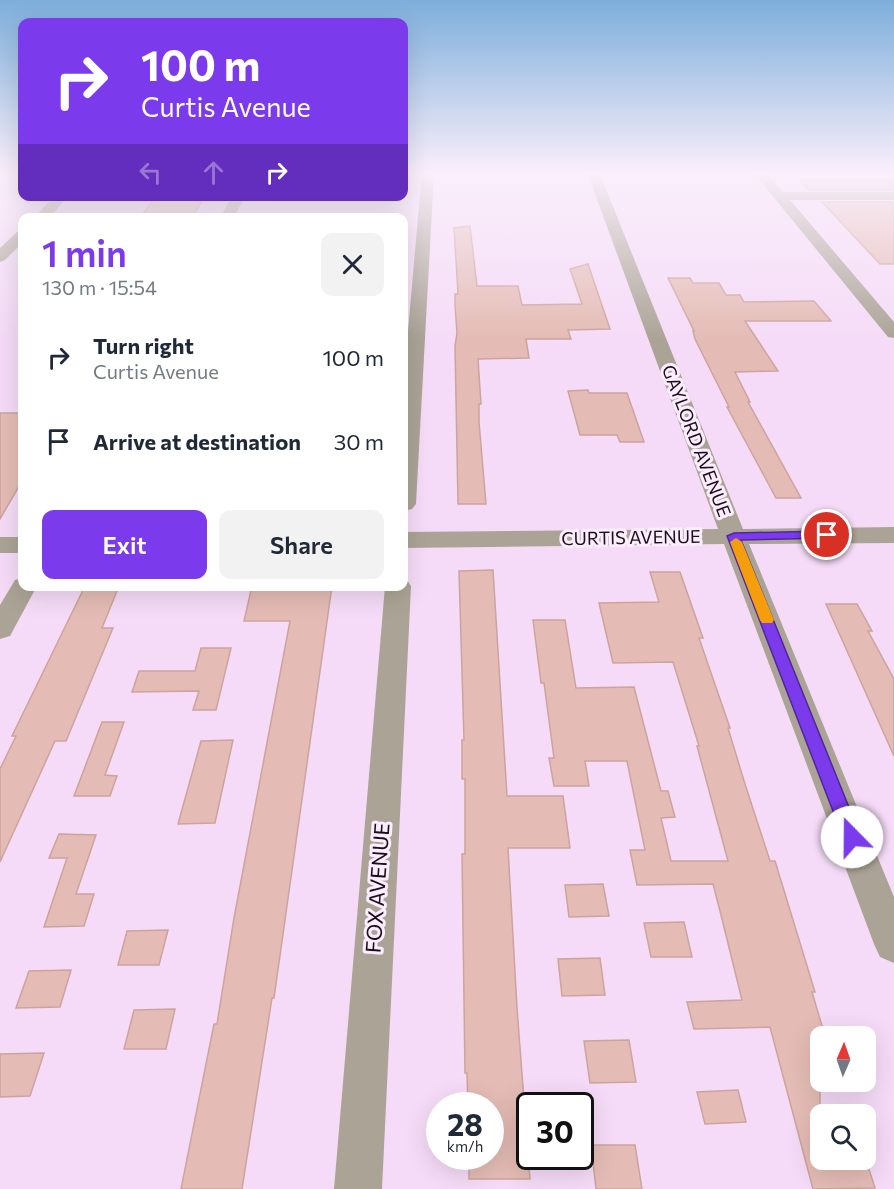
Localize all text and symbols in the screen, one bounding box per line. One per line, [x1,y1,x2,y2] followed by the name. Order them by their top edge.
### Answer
[141,38,261,90] text: 100 m
[42,42,120,120] icon: right
[141,90,311,123] text: Curtis Avenue
[134,156,167,189] icon: left
[197,156,230,189] icon: ahead
[260,156,293,189] icon: right
[42,230,127,274] text: 1 min
[321,233,384,296] button: close
[42,275,157,299] text: 130 m · 15:54
[93,332,194,359] text: Turn right
[42,341,75,374] icon: right
[322,344,384,371] text: 100 m
[93,359,219,383] text: Curtis Avenue
[658,362,736,520] street label: GAYLORD AVENUE
[42,425,75,458] icon: arrive
[93,428,301,455] text: Arrive at destination
[334,428,384,455] text: 30 m
[801,509,852,560] pin
[42,510,207,579] button: Exit
[219,510,384,579] button: Share
[810,518,843,551] icon: arrive
[561,525,701,549] street label: CURTIS AVENUE
[820,805,884,869] position arrow
[359,822,394,954] street label: FOX AVENUE
[810,1026,876,1092] north arrow
[810,1026,876,1170] map controls
[516,1092,594,1170] speed limit sign: 30
[810,1104,876,1170] button: search
[447,1105,483,1142] text: 28
[447,1137,483,1155] text: km/h

